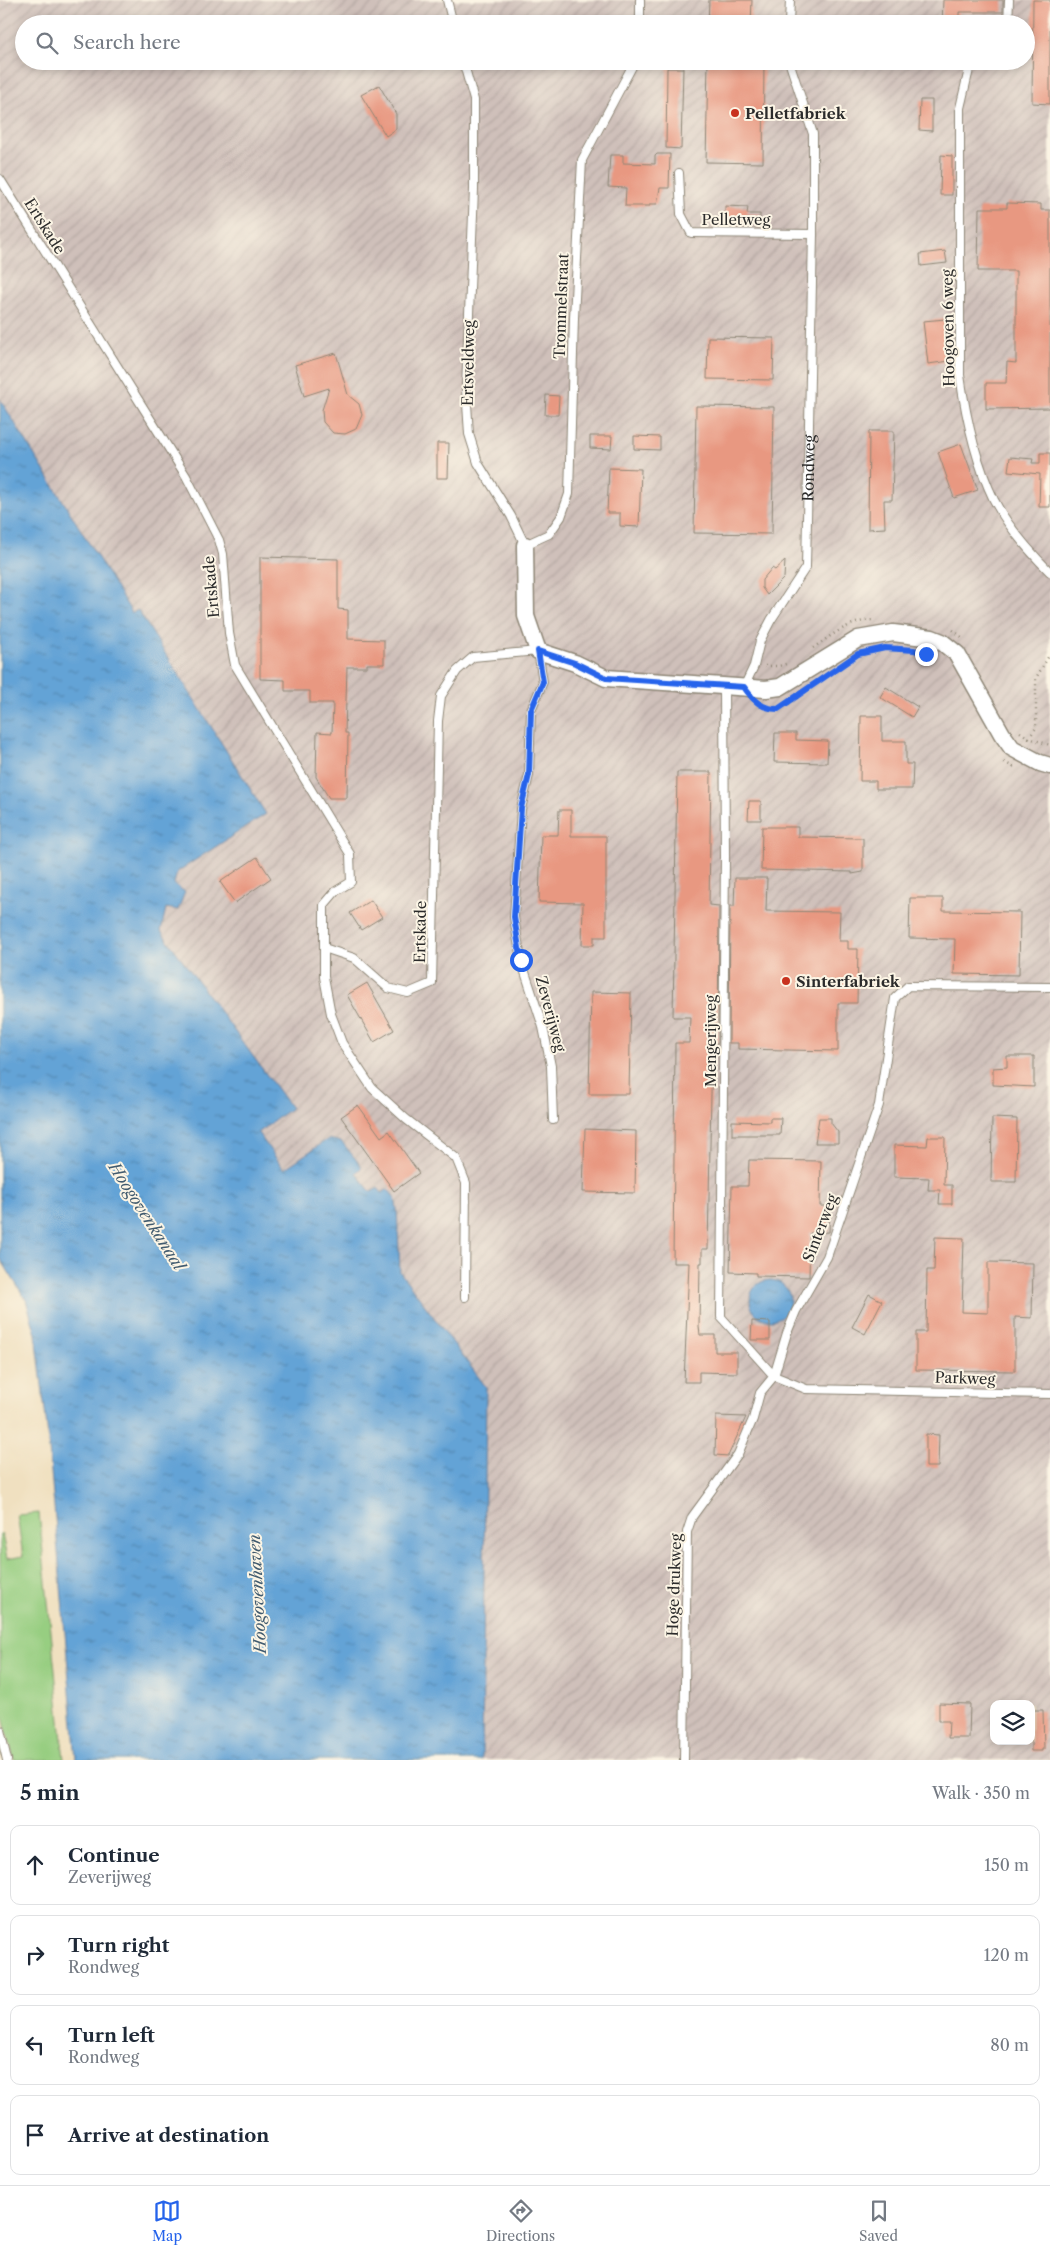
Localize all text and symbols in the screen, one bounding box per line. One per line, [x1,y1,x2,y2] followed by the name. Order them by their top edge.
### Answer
[15,15,1035,70] search box
[33,29,61,57] icon: search
[73,31,181,54] text: Search here
[745,104,847,123] place label: Pelletfabriek
[729,107,741,119] marker: Pelletfabriek
[20,195,70,257] street label: Ertskade
[702,210,771,229] street label: Pelletweg
[550,252,572,359] street label: Trommelstraat
[937,269,959,387] street label: Hoogoven 6 weg
[458,320,478,406] street label: Ertsveldweg
[798,435,818,502] street label: Rondweg
[199,555,223,619] street label: Ertskade
[915,643,938,666] route end
[410,901,430,963] street label: Ertskade
[510,949,533,972] route start
[796,972,901,991] place label: Sinterfabriek
[532,974,570,1054] street label: Zeverijweg
[780,975,792,987] marker: Sinterfabriek
[701,995,720,1087] street label: Mengerijweg
[103,1156,190,1275] water label: Hoogovenkanaal
[798,1191,842,1265] street label: Sinterweg
[934,1367,996,1389] street label: Parkweg
[663,1533,685,1637] street label: Hoge drukweg
[244,1534,270,1656] water label: Hoogovenhaven
[990,1700,1035,1745] map controls
[990,1700,1035,1745] button: layers
[20,1780,80,1805] text: 5 min
[932,1783,1030,1803] text: Walk · 350 m
[68,1844,160,1867] text: Continue
[21,1851,49,1879] icon: ahead
[984,1855,1029,1875] text: 150 m
[68,1867,151,1887] text: Zeverijweg
[68,1934,169,1957] text: Turn right
[21,1941,49,1969] icon: right
[984,1945,1029,1965] text: 120 m
[68,1957,139,1977] text: Rondweg
[68,2024,155,2047] text: Turn left
[21,2031,49,2059] icon: left
[990,2035,1029,2055] text: 80 m
[68,2047,139,2067] text: Rondweg
[21,2121,49,2149] icon: arrive
[68,2124,269,2147] text: Arrive at destination
[152,2197,182,2245] tab: Map
[486,2197,555,2245] tab: Directions
[859,2197,898,2245] tab: Saved

